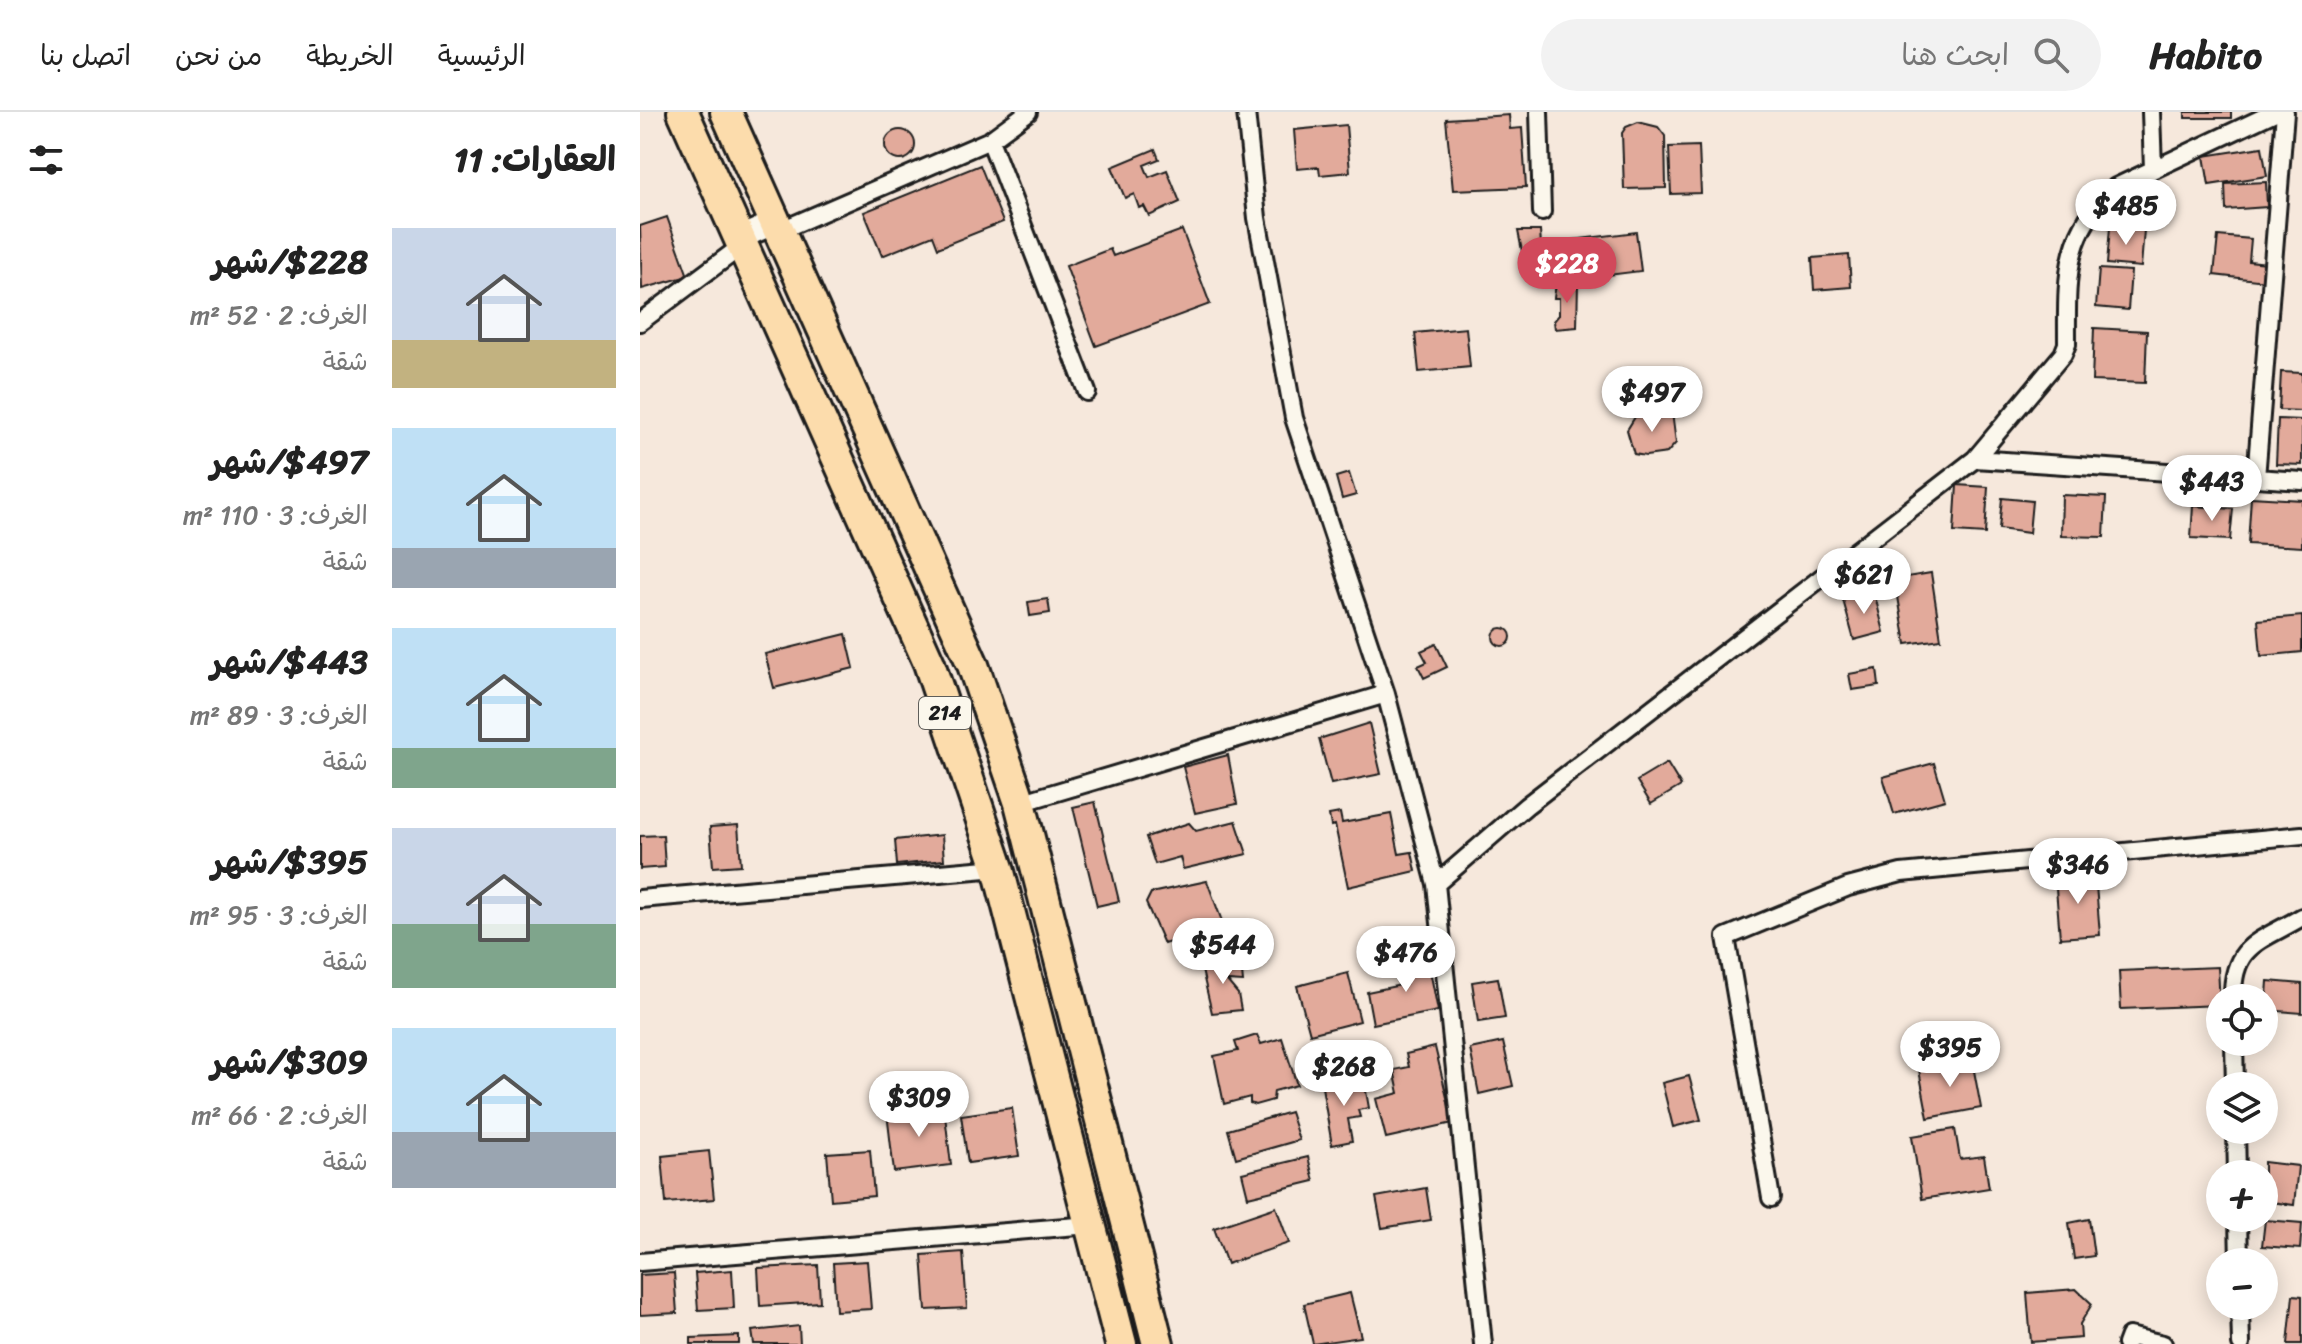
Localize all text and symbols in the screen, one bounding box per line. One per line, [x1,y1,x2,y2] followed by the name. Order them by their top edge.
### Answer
[1541,19,2101,91] search box
[2149,22,2262,89] text: Habito
[1901,28,2009,82] text: ابحث هنا
[40,31,131,80] text: اتصل بنا
[175,31,262,80] text: من نحن
[306,31,394,80] text: الخريطة
[438,31,526,80] text: الرئيسية
[2029,33,2073,77] icon: search
[454,130,616,190] text: العقارات: 11
[24,138,68,182] icon: filters
[2079,179,2173,247] pin: $485
[2093,182,2159,228] text: $485
[212,232,368,292] text: $228/شهر
[1520,237,1614,305] pin: $228
[1535,240,1599,286] text: $228
[456,260,552,356] icon: home
[190,292,368,338] text: الغرف: 2 · 52 m²
[323,338,368,384] text: شقة
[1605,366,1699,434] pin: $497
[1620,369,1684,415] text: $497
[210,432,368,492] text: $497/شهر
[2165,455,2259,523] pin: $443
[2180,458,2244,504] text: $443
[456,460,552,556] icon: home
[183,492,368,538] text: الغرف: 3 · 110 m²
[323,538,368,584] text: شقة
[1817,548,1911,616] pin: $621
[1835,551,1893,597] text: $621
[211,632,368,692] text: $443/شهر
[456,660,552,756] icon: home
[190,692,368,738] text: الغرف: 3 · 89 m²
[919,697,971,729] road number: 214
[323,738,368,784] text: شقة
[211,832,368,892] text: $395/شهر
[2031,838,2125,906] pin: $346
[2047,841,2109,887] text: $346
[456,860,552,956] icon: home
[190,892,368,938] text: الغرف: 3 · 95 m²
[1176,918,1270,986] pin: $544
[1190,921,1256,967] text: $544
[1359,926,1453,994] pin: $476
[1374,929,1438,975] text: $476
[323,938,368,984] text: شقة
[2206,984,2278,1320] map controls
[2206,984,2278,1056] button: locate
[1903,1021,1997,1089] pin: $395
[1918,1024,1982,1070] text: $395
[211,1032,368,1092] text: $309/شهر
[1297,1040,1391,1108] pin: $268
[1313,1043,1375,1089] text: $268
[456,1060,552,1156] icon: home
[872,1071,966,1139] pin: $309
[2206,1072,2278,1144] button: layers
[887,1074,951,1120] text: $309
[191,1092,368,1138] text: الغرف: 2 · 66 m²
[323,1138,368,1184] text: شقة
[2206,1160,2278,1232] button: +
[2206,1248,2278,1320] button: −

